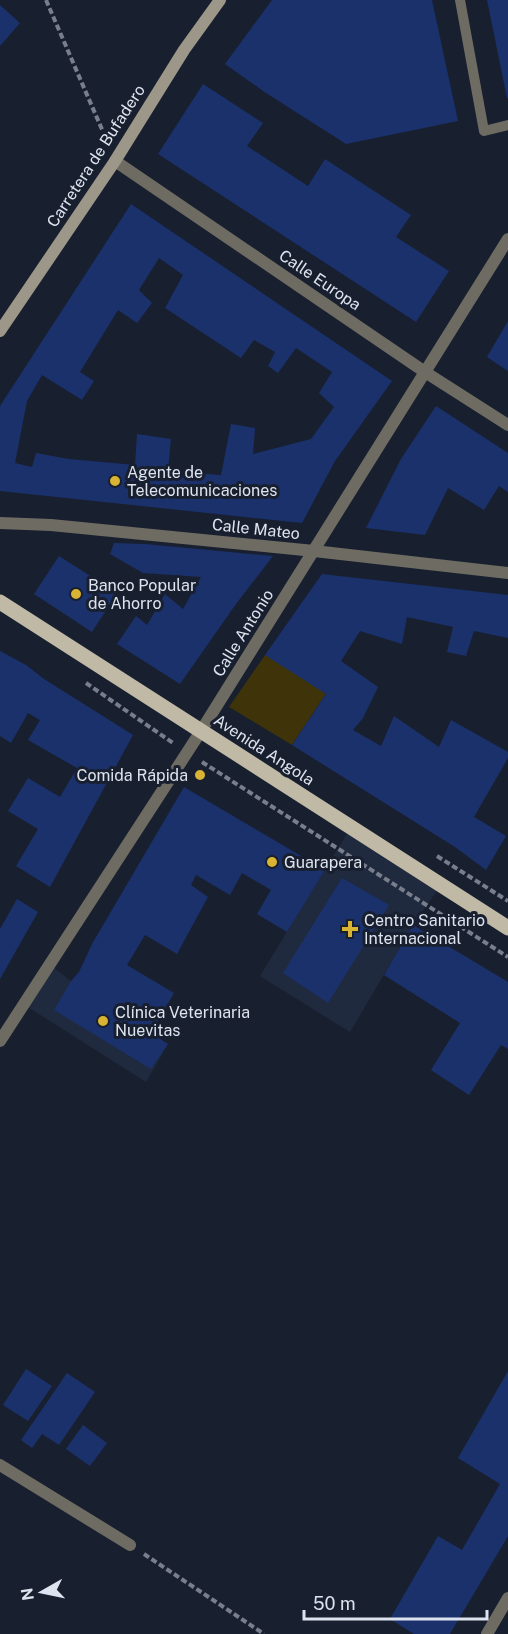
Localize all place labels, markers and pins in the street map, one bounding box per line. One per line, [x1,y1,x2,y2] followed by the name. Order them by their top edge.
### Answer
[127,463,277,500] place label: Agente de Telecomunicaciones
[108,474,122,488] marker: Agente de Telecomunicaciones
[88,576,196,613] place label: Banco Popular de Ahorro
[69,587,83,601] marker: Banco Popular de Ahorro
[76,766,188,785] place label: Comida Rápida
[193,768,207,782] marker: Comida Rápida
[284,853,362,872] place label: Guarapera
[265,855,279,869] marker: Guarapera
[364,911,485,948] place label: Centro Sanitario Internacional
[341,920,359,938] marker: Centro Sanitario Internacional
[115,1003,250,1040] place label: Clínica Veterinaria Nuevitas
[96,1014,110,1028] marker: Clínica Veterinaria Nuevitas

